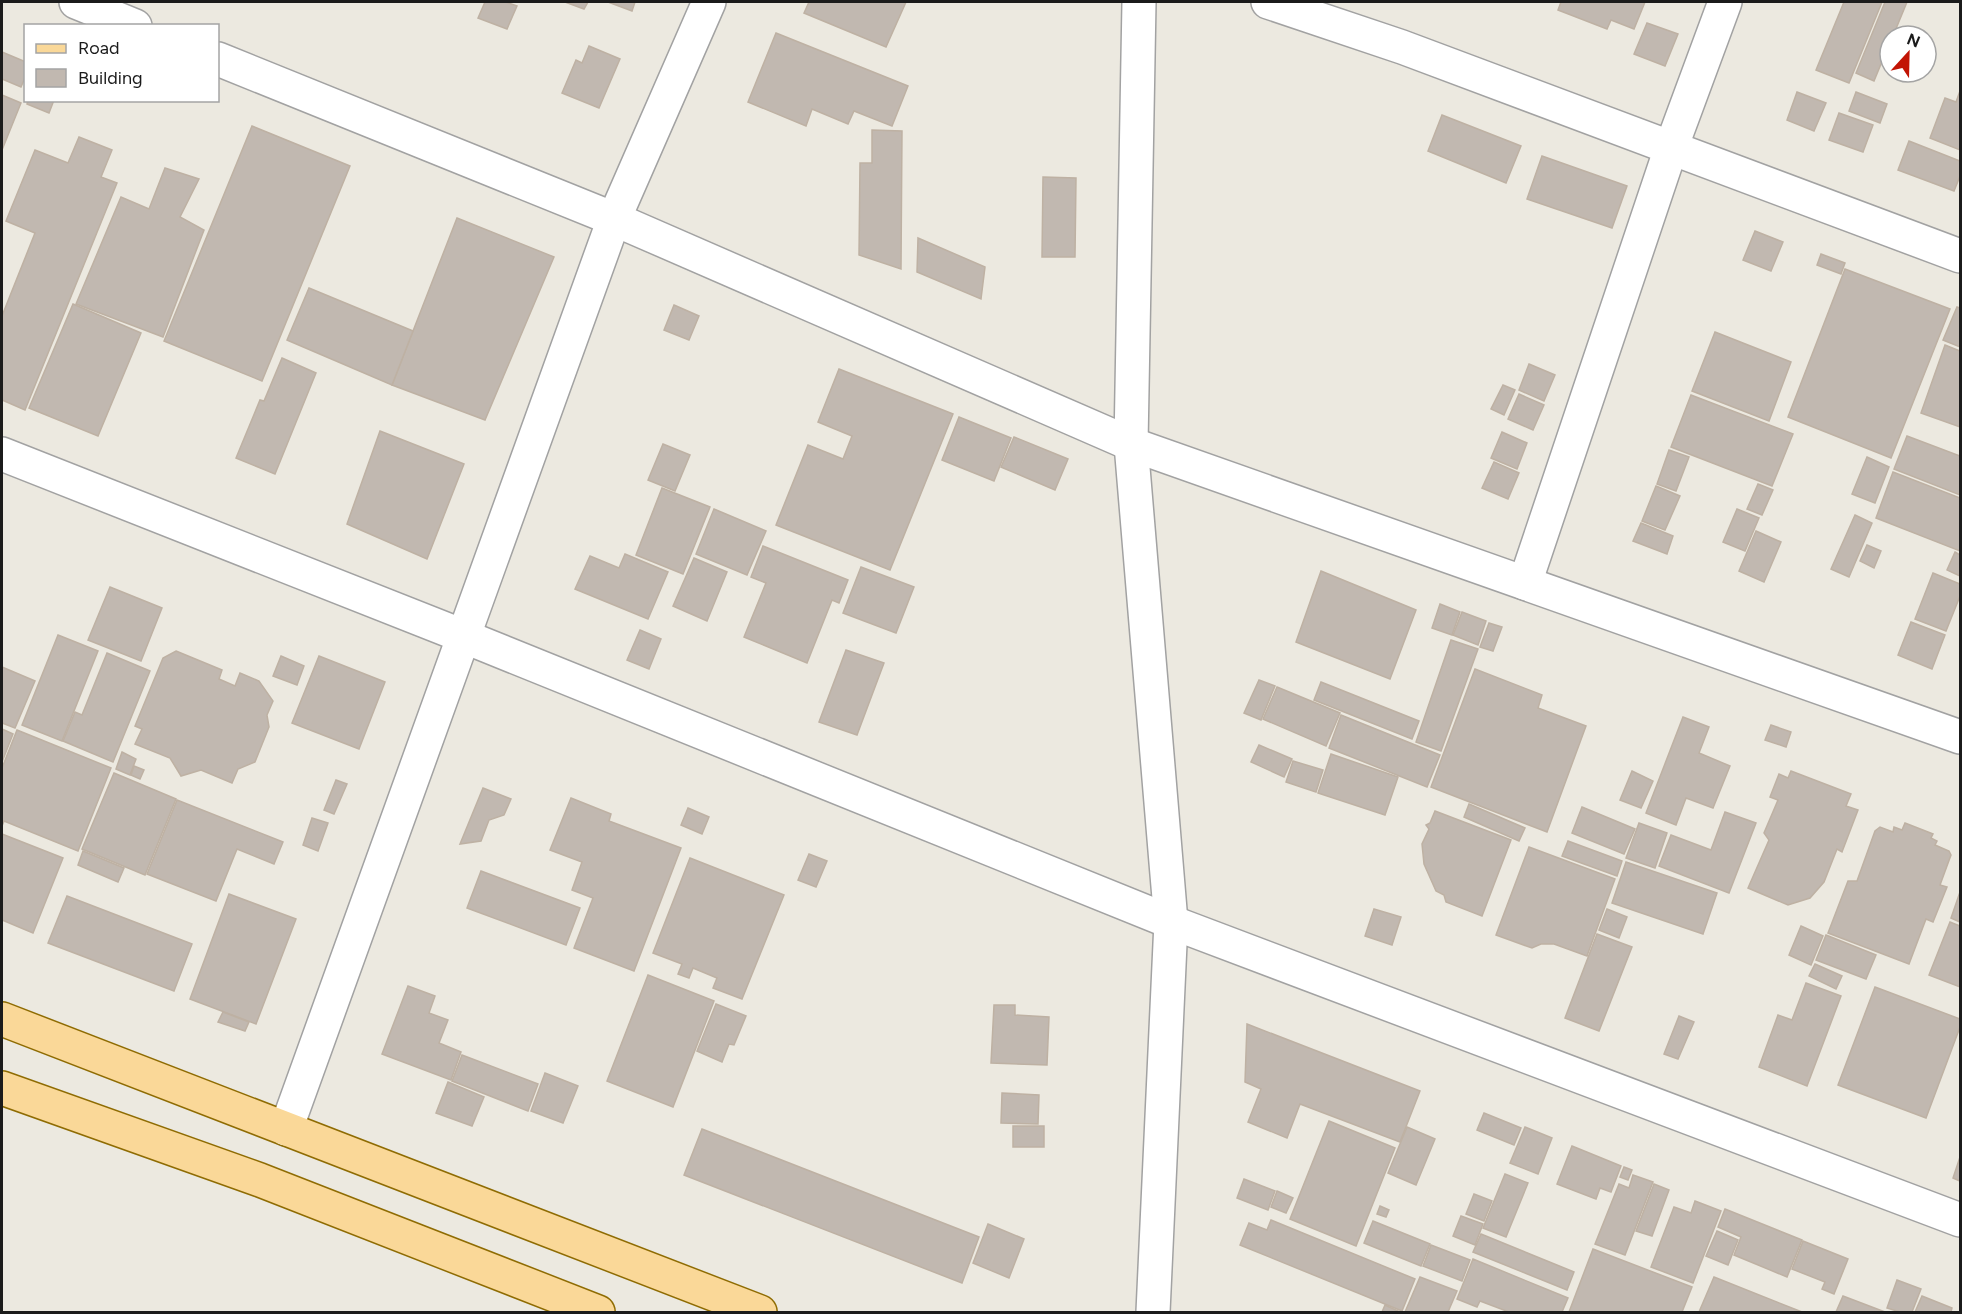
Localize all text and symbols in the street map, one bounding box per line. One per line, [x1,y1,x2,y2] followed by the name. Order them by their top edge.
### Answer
[24,24,219,102] legend
[1878,24,1938,84] north arrow
[1904,29,1923,52] text: N
[78,37,119,59] text: Road
[78,67,143,89] text: Building

